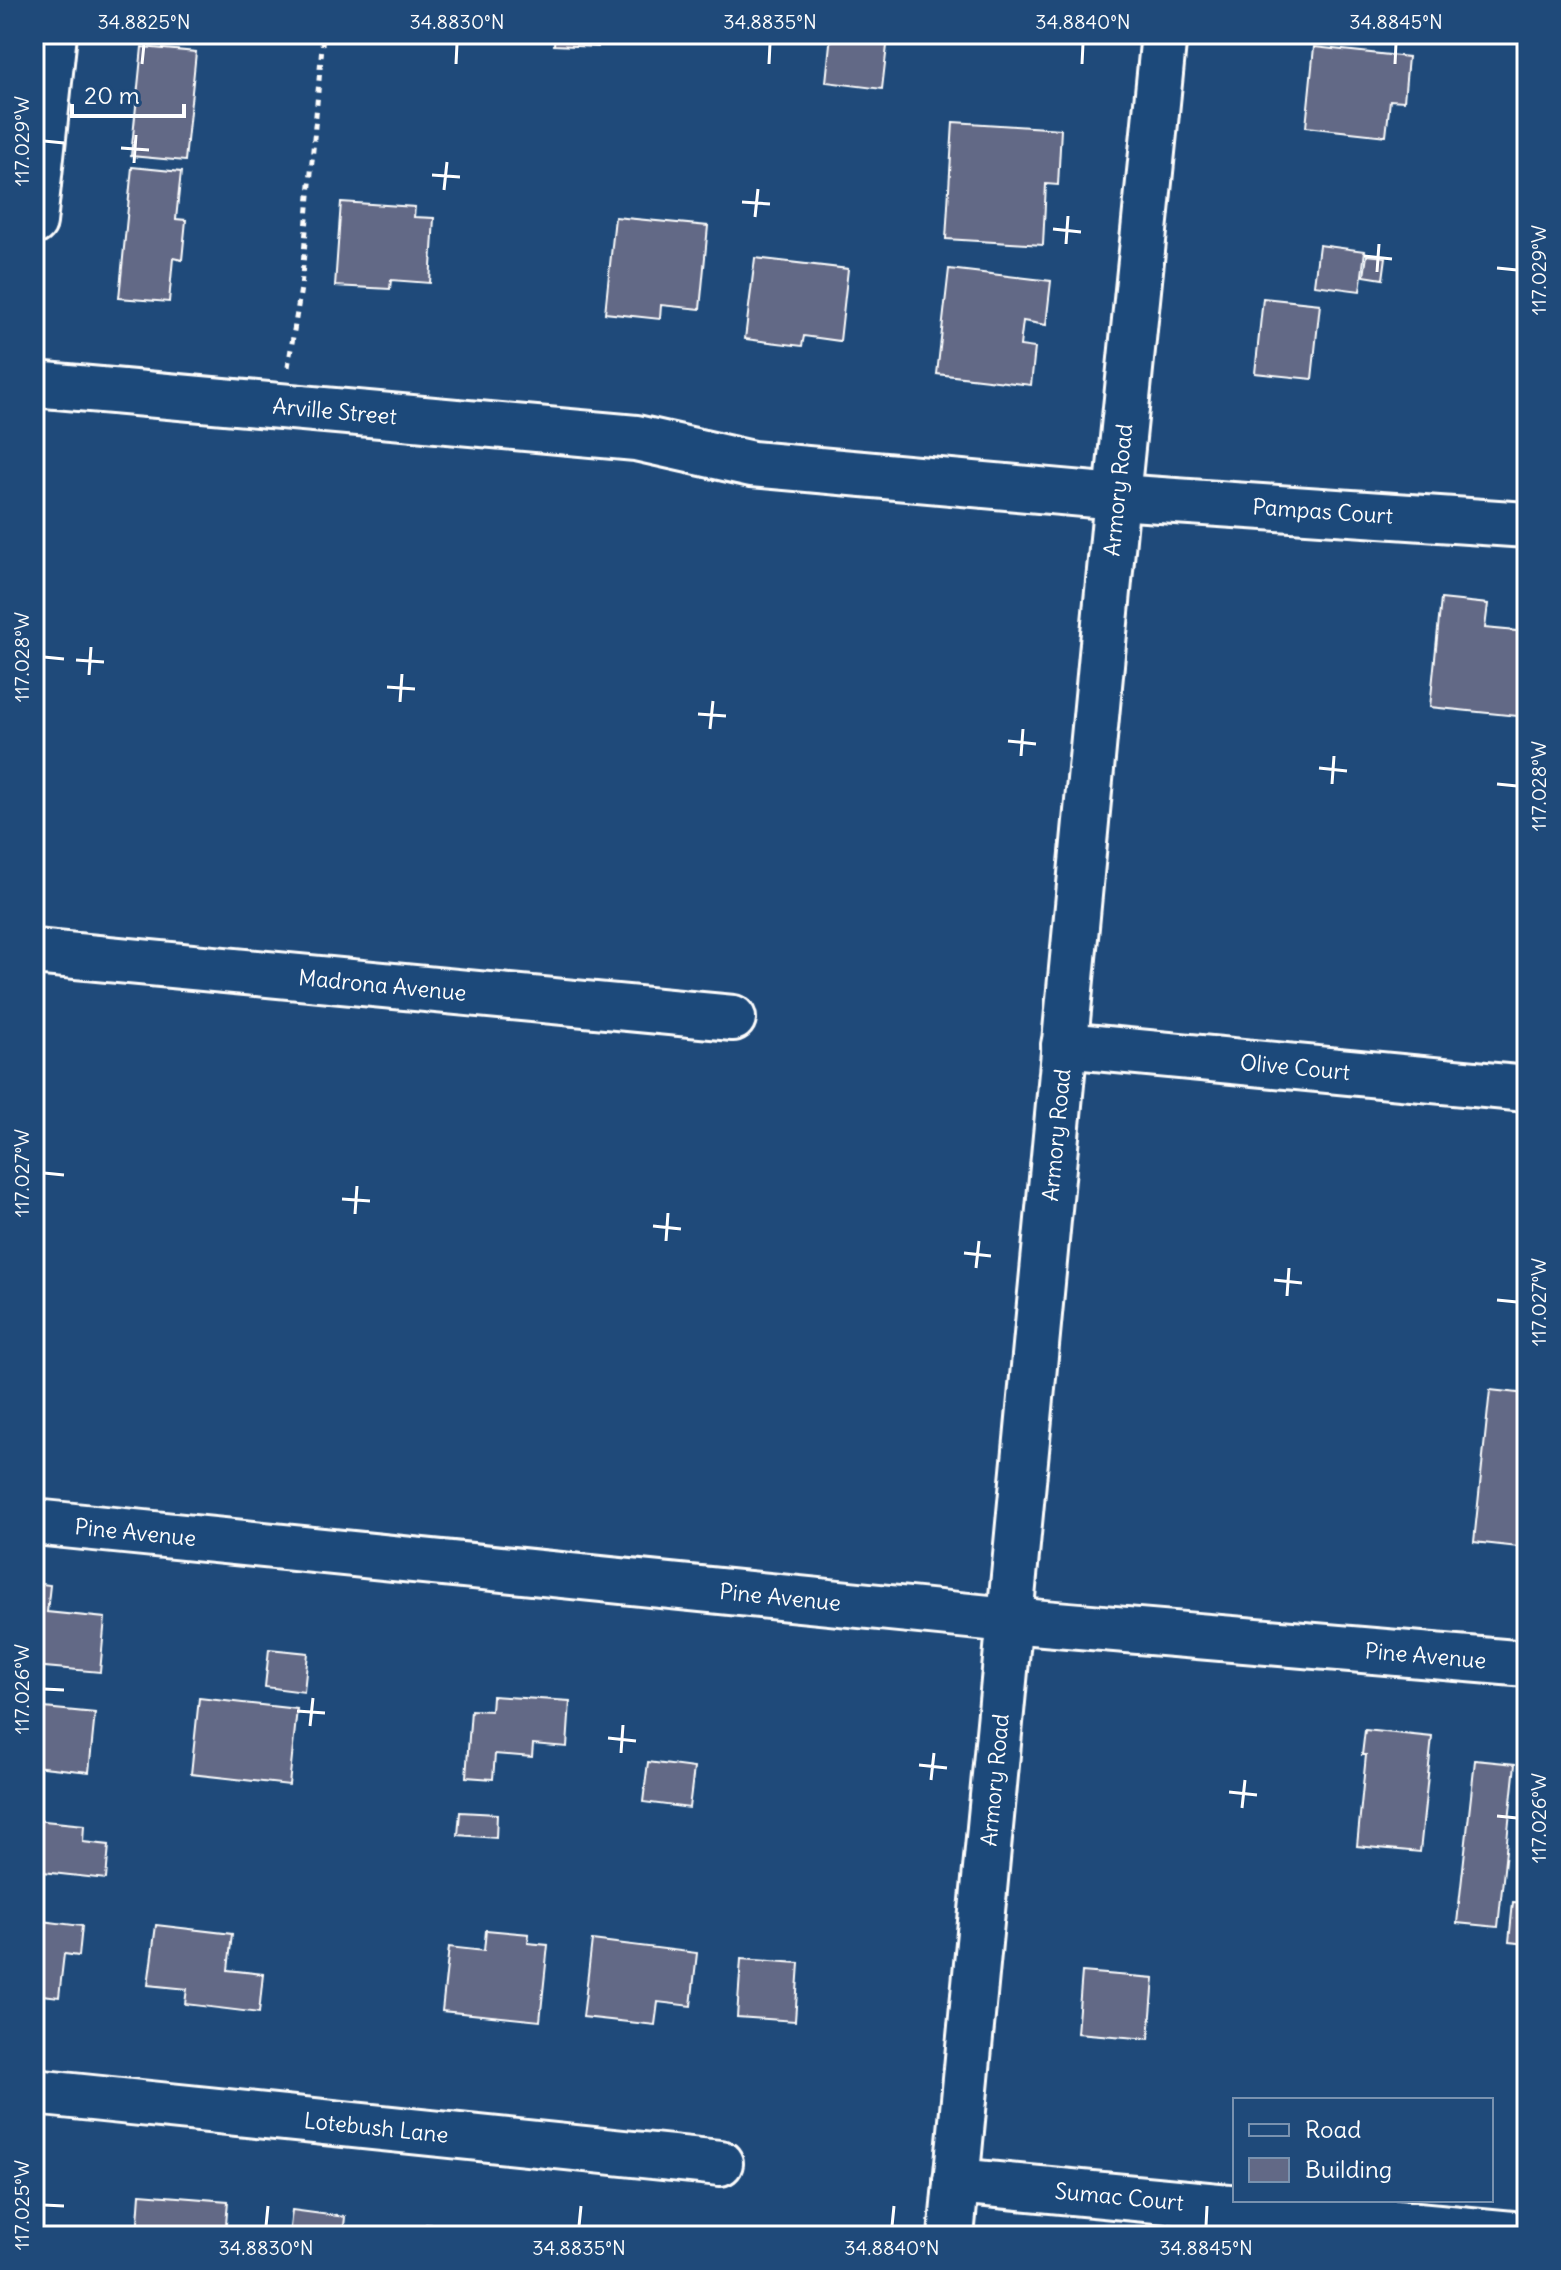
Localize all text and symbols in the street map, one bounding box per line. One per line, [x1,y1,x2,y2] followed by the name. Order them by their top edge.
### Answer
[97,9,191,34] text: 34.8825°N
[409,9,505,34] text: 34.8830°N
[723,9,817,34] text: 34.8835°N
[1035,9,1131,34] text: 34.8840°N
[1349,9,1443,34] text: 34.8845°N
[72,68,184,118] scale bar
[84,80,140,110] text: 20 m
[9,96,34,186] text: 117.029°W
[1526,225,1551,315] text: 117.029°W
[272,391,398,430] street label: Arville Street
[1097,422,1138,558] street label: Armory Road
[1252,492,1394,530] street label: Pampas Court
[9,612,34,702] text: 117.028°W
[1526,741,1551,831] text: 117.028°W
[297,963,468,1007] street label: Madrona Avenue
[1239,1048,1351,1086] street label: Olive Court
[1036,1067,1076,1203] street label: Armory Road
[9,1129,34,1217] text: 117.027°W
[1526,1258,1551,1346] text: 117.027°W
[73,1512,197,1552] street label: Pine Avenue
[718,1577,842,1617] street label: Pine Avenue
[1364,1636,1487,1674] street label: Pine Avenue
[9,1644,34,1734] text: 117.026°W
[974,1712,1015,1848] street label: Armory Road
[1526,1773,1551,1863] text: 117.026°W
[1233,2098,1493,2202] legend
[303,2106,450,2149] street label: Lotebush Lane
[1305,2114,1361,2144] text: Road
[1305,2154,1392,2184] text: Building
[9,2160,34,2250] text: 117.025°W
[1054,2176,1185,2217] street label: Sumac Court
[218,2235,314,2260] text: 34.8830°N
[532,2235,626,2260] text: 34.8835°N
[844,2235,940,2260] text: 34.8840°N
[1159,2235,1253,2260] text: 34.8845°N

